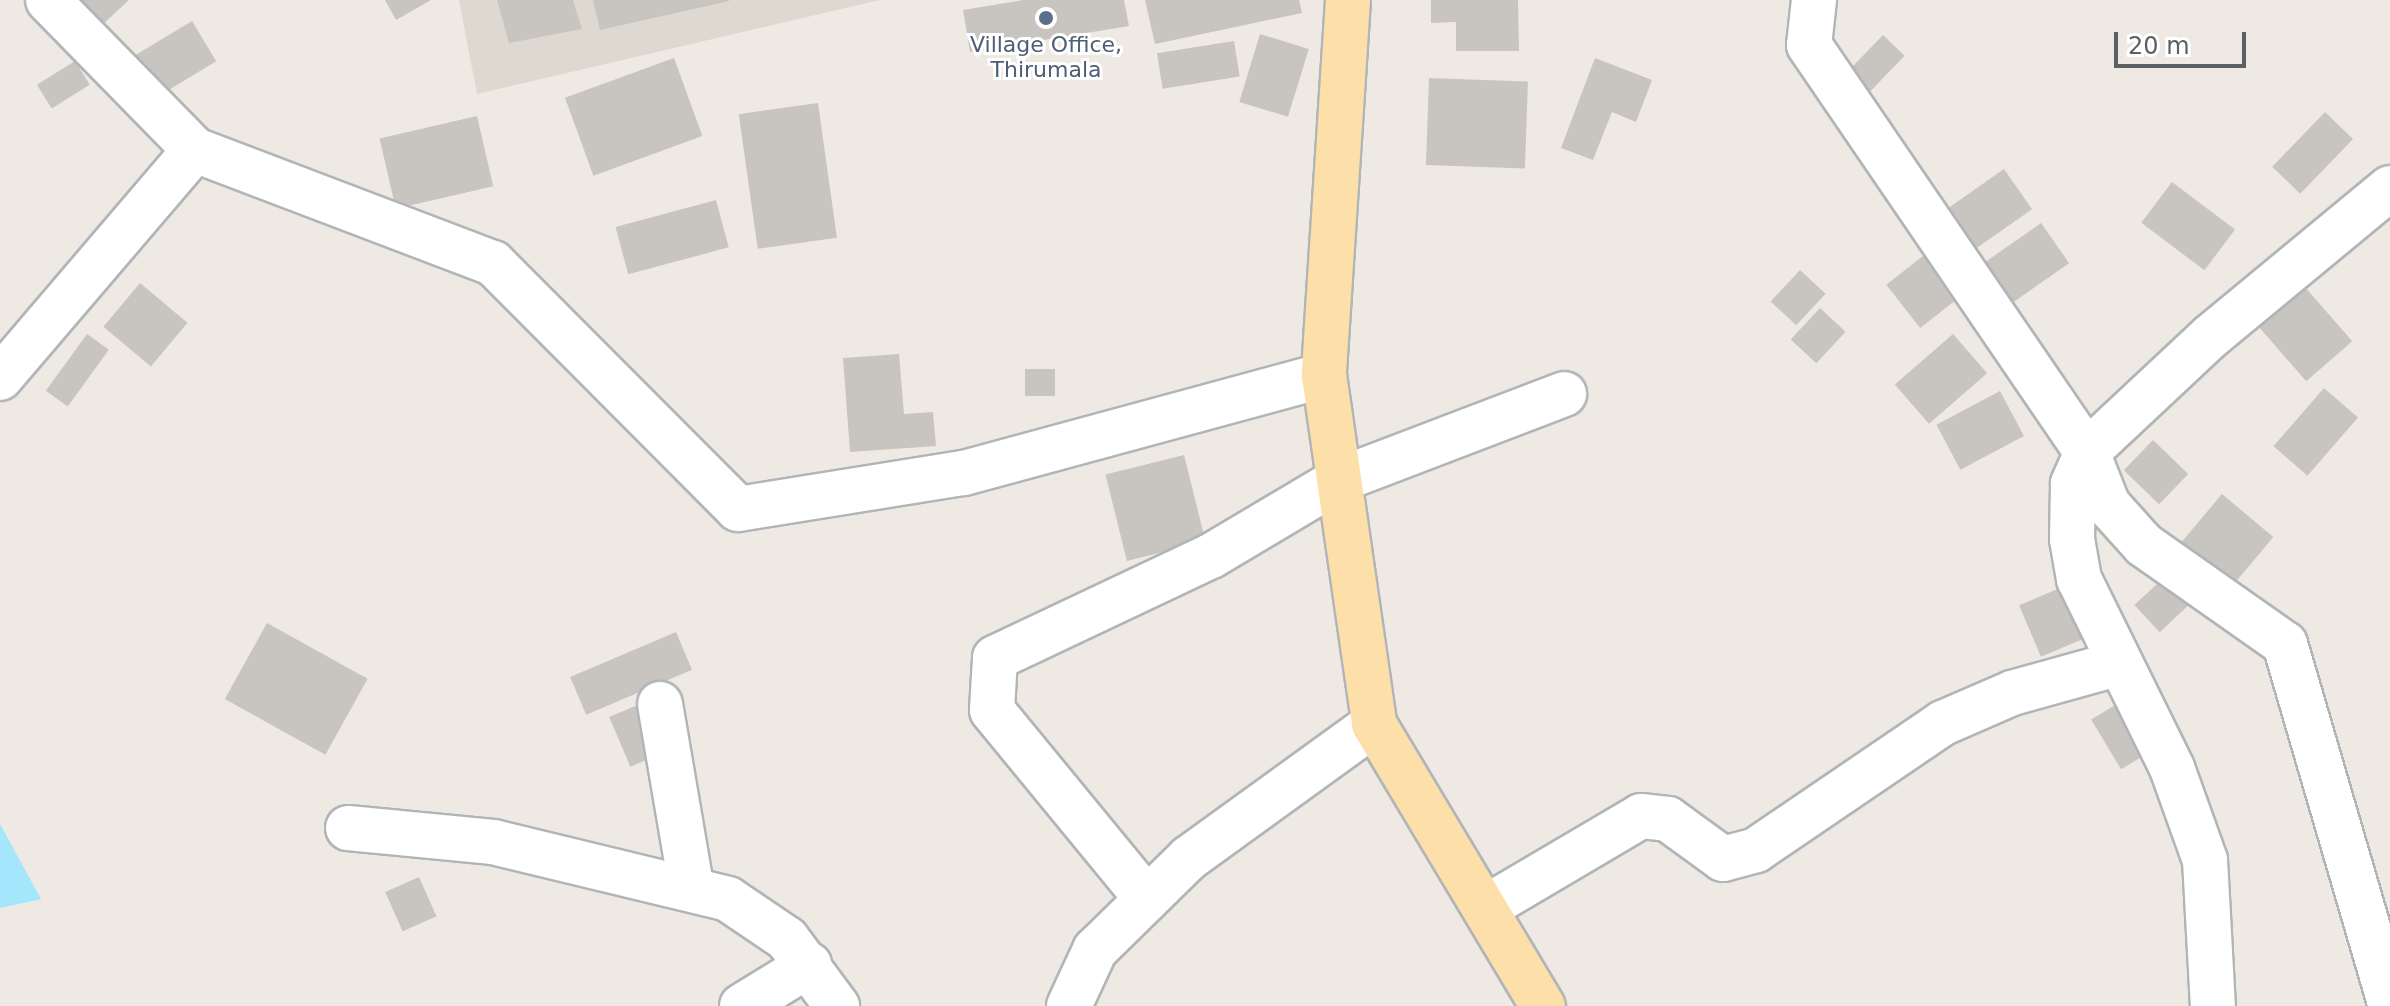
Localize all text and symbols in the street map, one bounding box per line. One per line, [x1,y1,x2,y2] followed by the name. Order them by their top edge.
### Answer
[1037,9,1055,27] marker: Village Office, Thirumala
[2118,16,2250,66] scale bar
[970,31,1122,82] place label: Village Office, Thirumala
[2128,32,2190,60] text: 20 m

